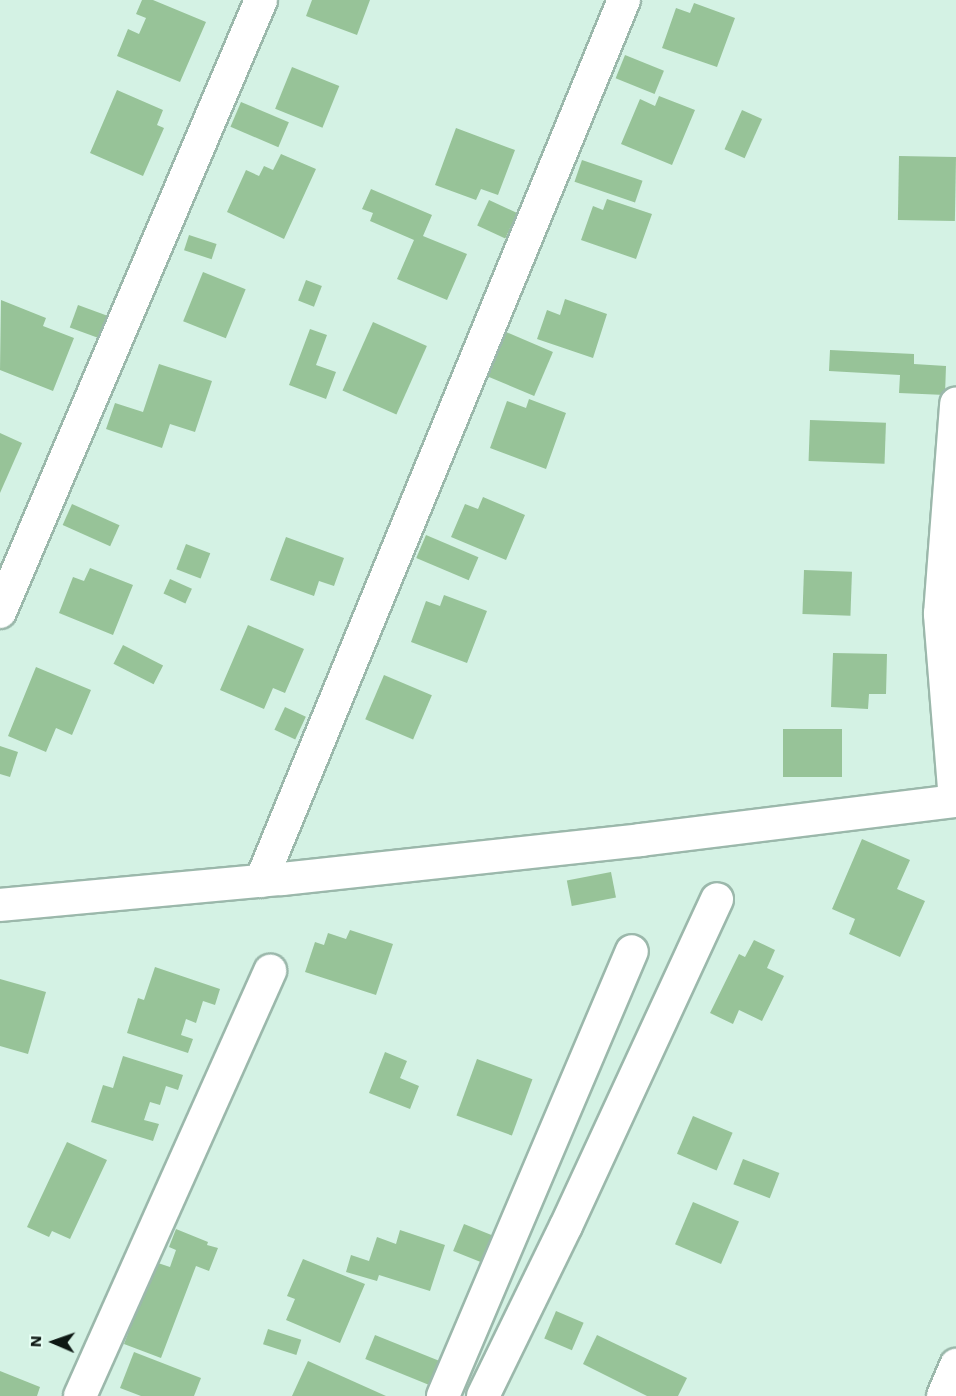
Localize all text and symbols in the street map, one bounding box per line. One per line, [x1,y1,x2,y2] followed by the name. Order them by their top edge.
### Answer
[24,1312,84,1372] north arrow
[26,1335,45,1348] text: N

